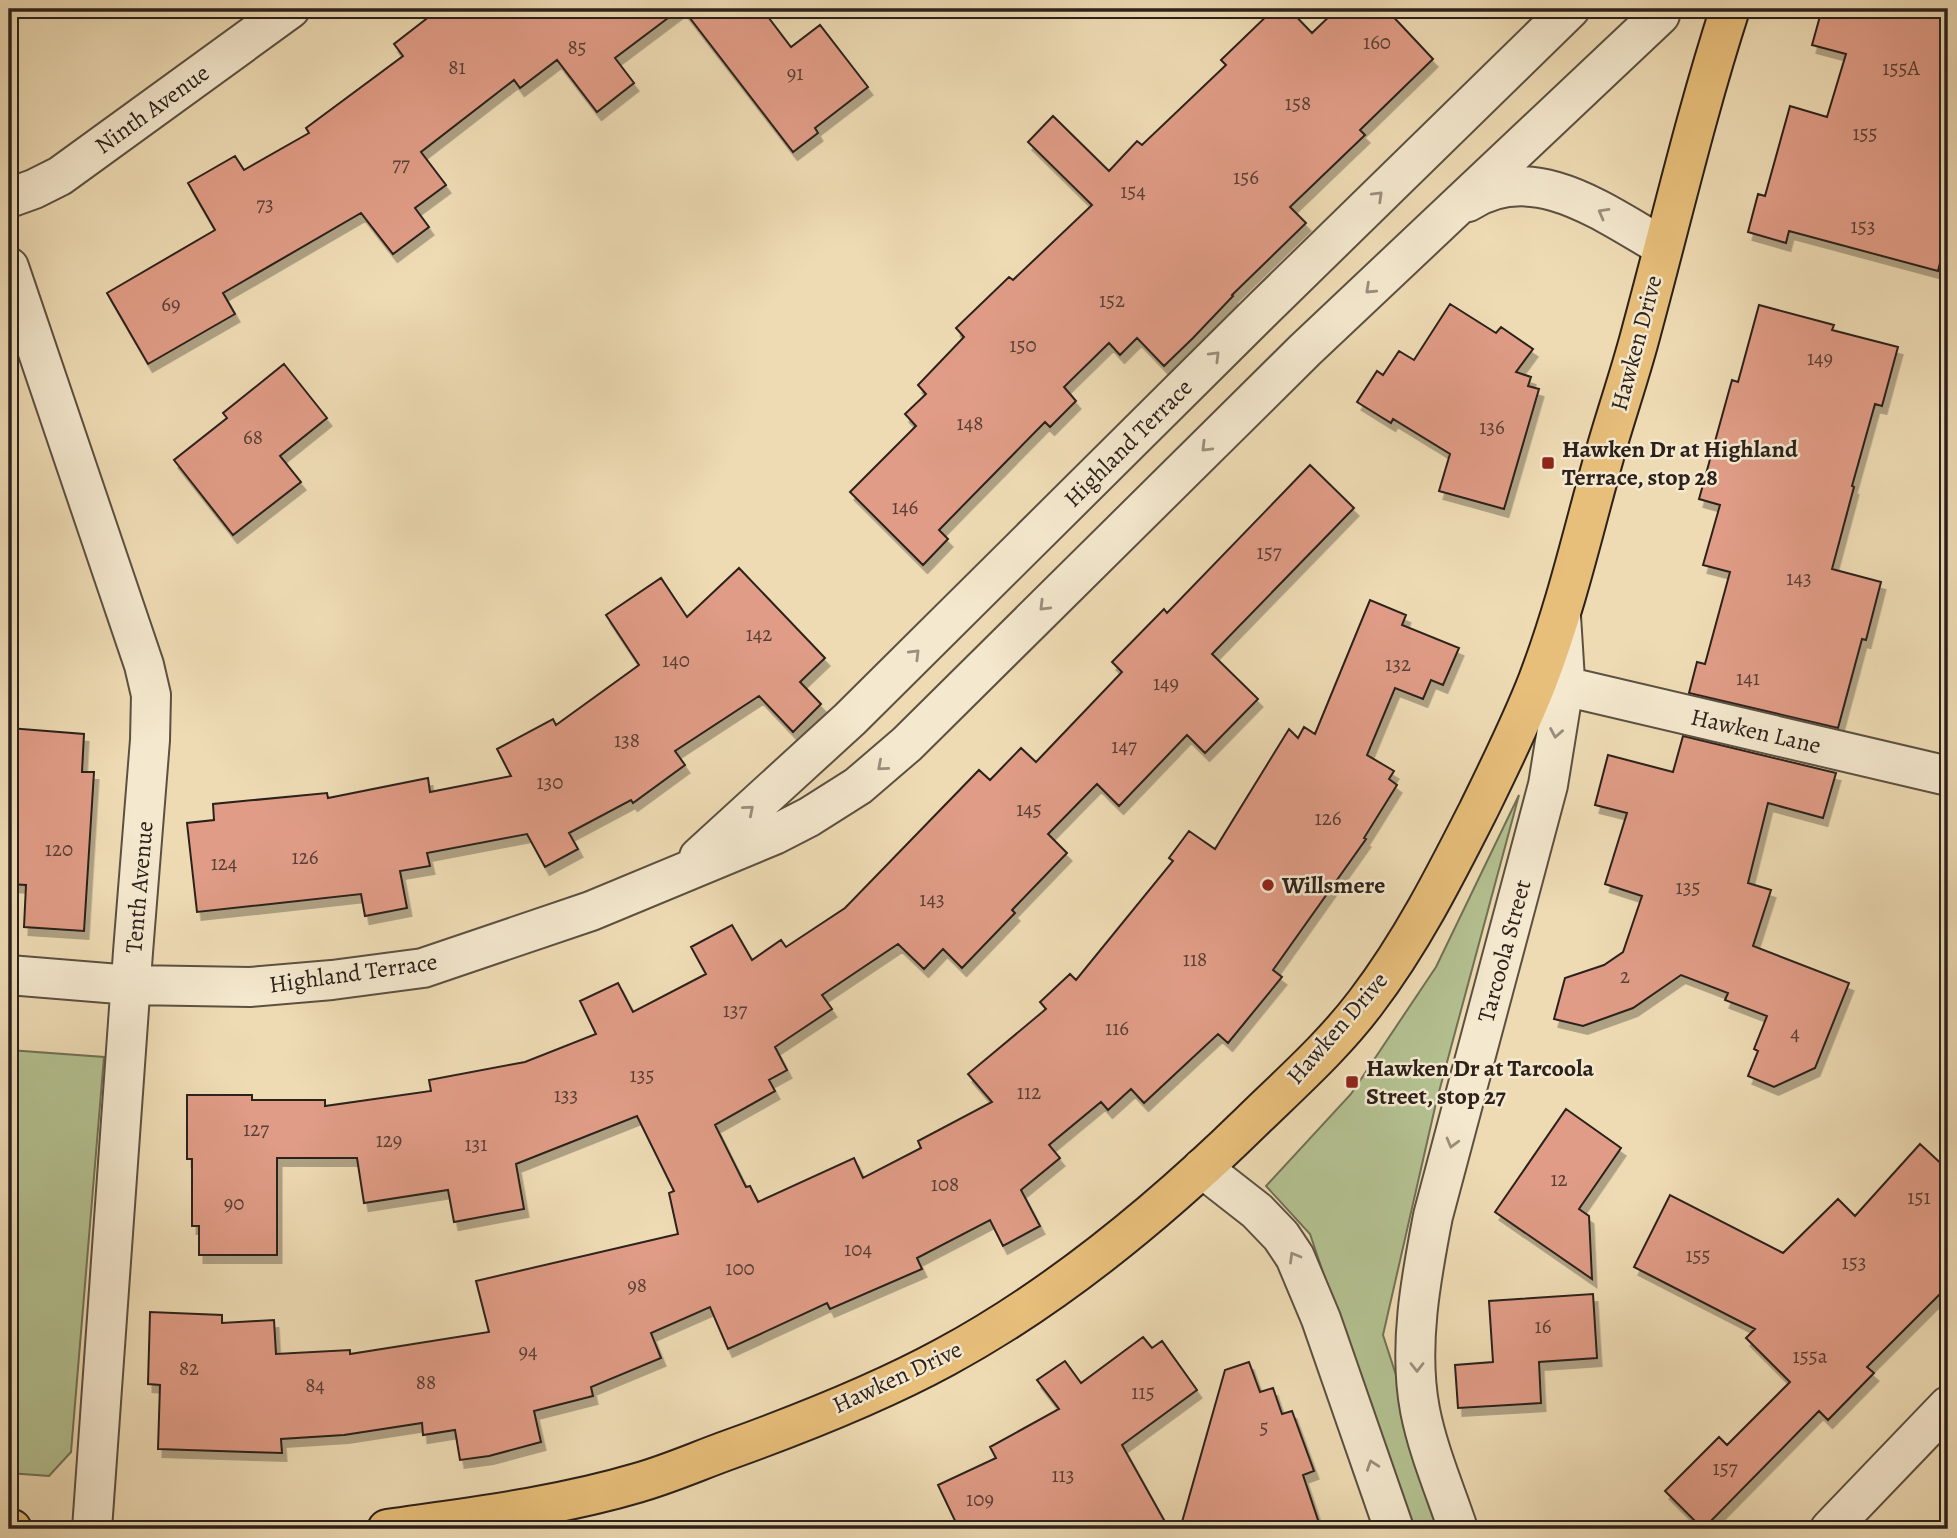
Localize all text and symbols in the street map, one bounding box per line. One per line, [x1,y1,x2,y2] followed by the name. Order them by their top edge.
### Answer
[1363,28,1391,56] house number: 160
[567,33,587,61] house number: 85
[448,53,466,81] house number: 81
[1882,54,1920,82] house number: 155A
[88,57,216,161] street label: Ninth Avenue
[787,59,803,87] house number: 91
[1285,89,1311,117] house number: 158
[1852,119,1878,147] house number: 155
[392,150,410,178] house number: 77
[1233,163,1259,191] house number: 156
[1120,177,1146,205] house number: 154
[256,190,274,218] house number: 73
[1370,192,1383,205] one-way arrow
[1597,208,1610,221] one-way arrow
[1851,212,1875,240] house number: 153
[1603,272,1669,414] street label: Hawken Drive
[1365,281,1378,293] one-way arrow
[1099,286,1125,314] house number: 152
[161,290,181,318] house number: 69
[1009,331,1037,359] house number: 150
[1807,344,1833,372] house number: 149
[1207,351,1220,364] one-way arrow
[1057,372,1199,514] street label: Highland Terrace
[957,409,983,437] house number: 148
[1479,413,1505,441] house number: 136
[243,423,263,451] house number: 68
[1562,433,1798,493] place label: Hawken Dr at Highland Terrace, stop 28
[1202,439,1214,451] one-way arrow
[1540,455,1556,471] marker: Hawken Dr at Highland Terrace, stop 28
[892,493,918,521] house number: 146
[1256,538,1282,566] house number: 157
[1786,564,1812,592] house number: 143
[1039,598,1052,611] one-way arrow
[746,620,772,648] house number: 142
[662,646,690,674] house number: 140
[907,650,920,663] one-way arrow
[1385,650,1411,678] house number: 132
[1736,664,1760,692] house number: 141
[1153,669,1179,697] house number: 149
[1688,700,1824,762] street label: Hawken Lane
[614,726,640,754] house number: 138
[1549,727,1564,738] one-way arrow
[1111,732,1137,760] house number: 147
[877,758,890,770] one-way arrow
[536,768,564,796] house number: 130
[1016,795,1042,823] house number: 145
[1315,804,1342,832] house number: 126
[741,805,754,818] one-way arrow
[117,820,161,954] street label: Tenth Avenue
[45,835,73,863] house number: 120
[292,843,319,871] house number: 126
[211,849,237,877] house number: 124
[1281,869,1385,901] place label: Willsmere
[1676,873,1700,901] house number: 135
[1470,876,1538,1026] street label: Tarcoola Street
[1260,877,1276,893] marker: Willsmere
[919,885,945,913] house number: 143
[267,945,439,1001] street label: Highland Terrace
[1183,945,1207,973] house number: 118
[1620,962,1630,990] house number: 2
[1279,965,1395,1091] street label: Hawken Drive
[723,996,748,1024] house number: 137
[1105,1014,1129,1042] house number: 116
[1790,1019,1800,1047] house number: 4
[1366,1052,1595,1112] place label: Hawken Dr at Tarcoola Street, stop 27
[630,1061,654,1089] house number: 135
[1344,1074,1360,1090] marker: Hawken Dr at Tarcoola Street, stop 27
[1017,1078,1041,1106] house number: 112
[554,1081,578,1109] house number: 133
[243,1115,269,1143] house number: 127
[376,1126,402,1154] house number: 129
[464,1130,488,1158] house number: 131
[1446,1137,1461,1149] one-way arrow
[1550,1165,1568,1193] house number: 12
[931,1170,959,1198] house number: 108
[1907,1183,1931,1211] house number: 151
[224,1189,244,1217] house number: 90
[844,1235,872,1263] house number: 104
[1685,1241,1711,1269] house number: 155
[1842,1248,1866,1276] house number: 153
[1289,1251,1302,1264] one-way arrow
[725,1254,755,1282] house number: 100
[627,1271,647,1299] house number: 98
[1535,1312,1552,1340] house number: 16
[827,1333,967,1421] street label: Hawken Drive
[518,1337,538,1365] house number: 94
[1792,1342,1828,1370] house number: 155a
[179,1354,199,1382] house number: 82
[1409,1362,1425,1372] one-way arrow
[416,1368,436,1396] house number: 88
[305,1371,325,1399] house number: 84
[1131,1378,1155,1406] house number: 115
[1259,1413,1269,1441] house number: 5
[1712,1454,1738,1482] house number: 157
[1366,1459,1380,1471] one-way arrow
[1051,1461,1075,1489] house number: 113
[966,1485,994,1513] house number: 109

